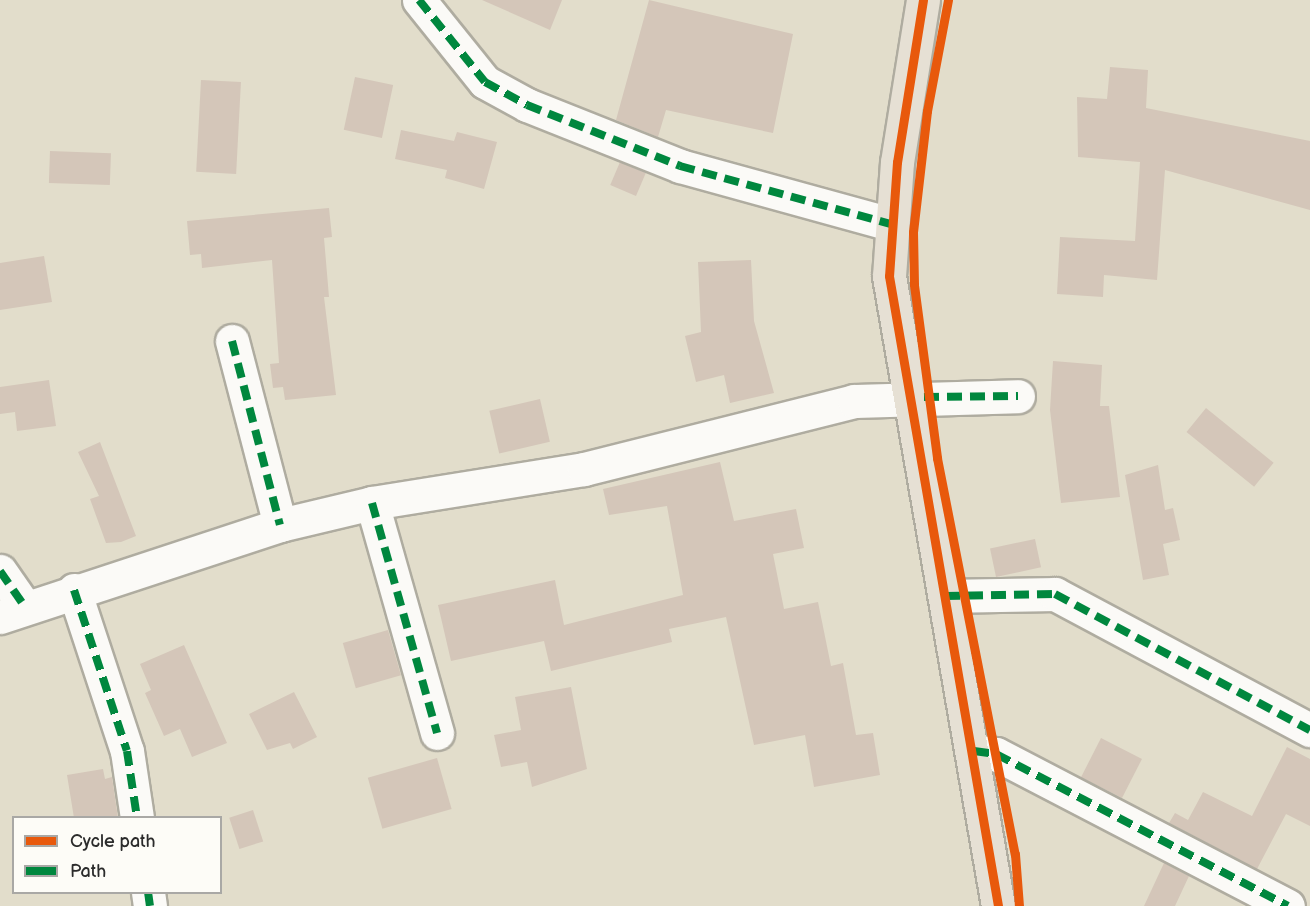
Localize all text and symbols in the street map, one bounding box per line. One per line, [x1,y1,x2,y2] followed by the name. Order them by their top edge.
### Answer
[12,816,222,894] legend
[70,831,156,852] text: Cycle path
[70,861,106,882] text: Path

